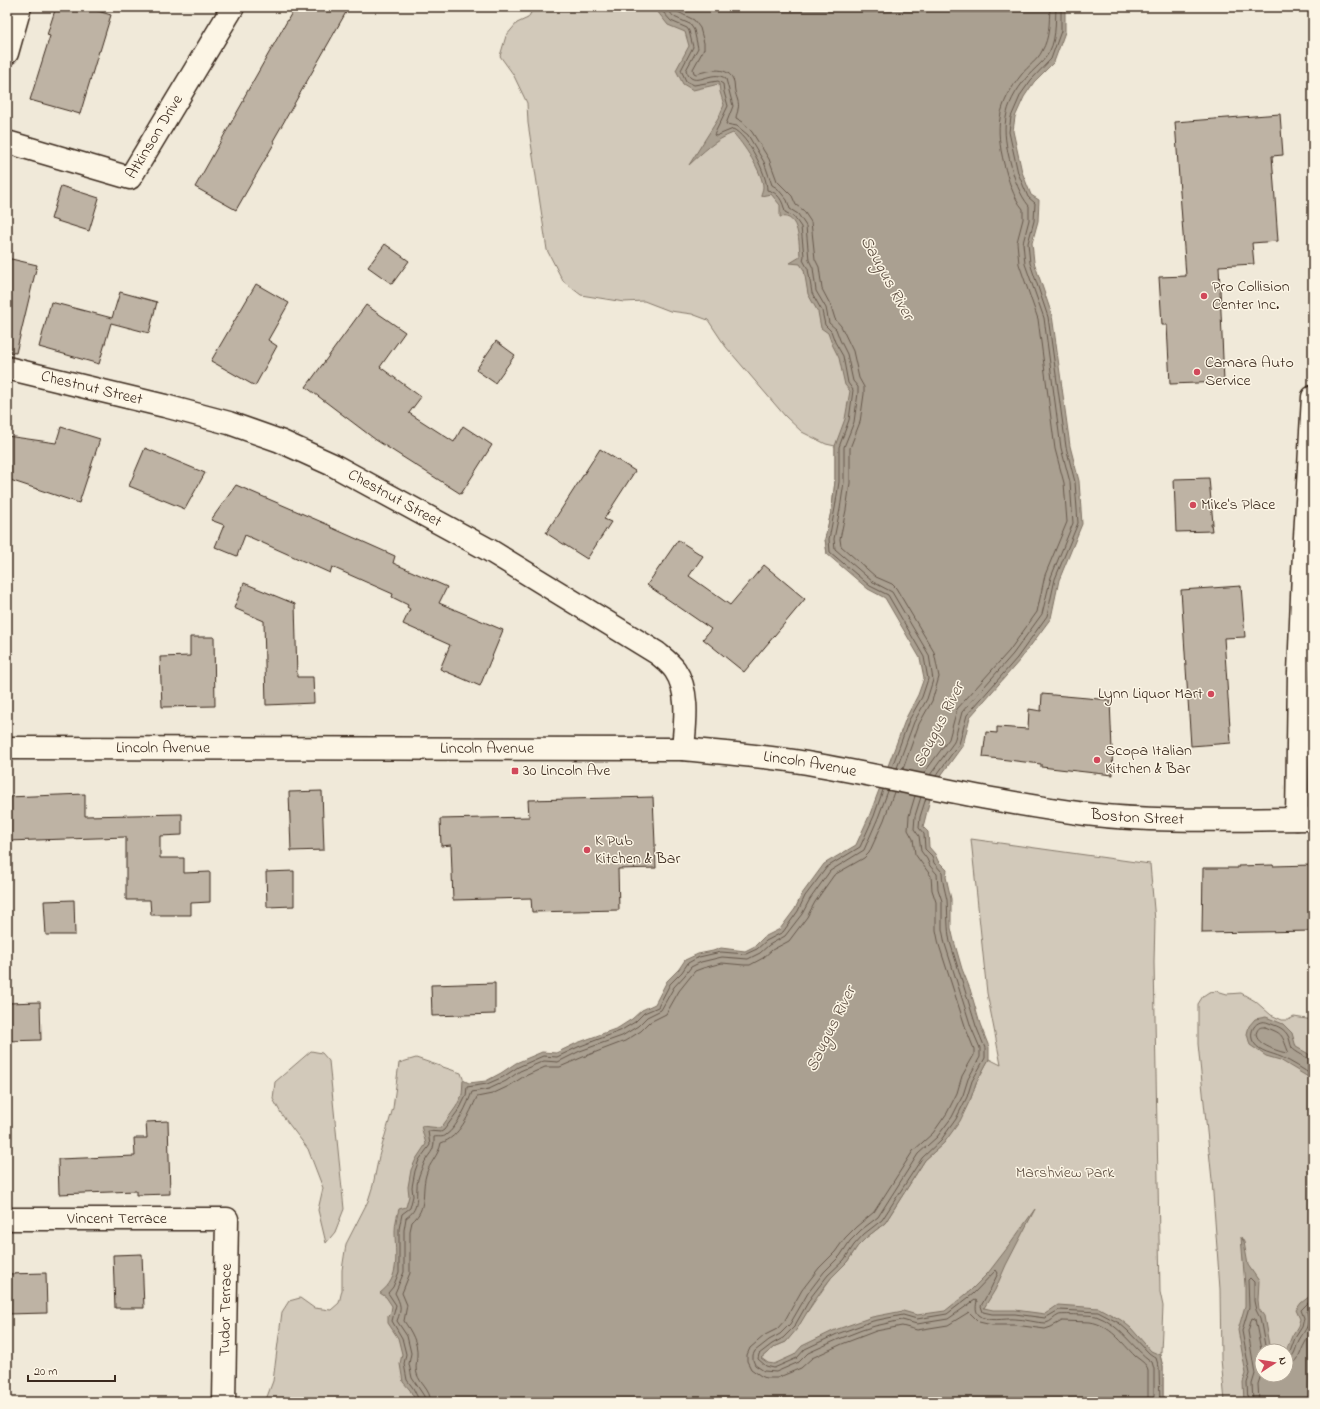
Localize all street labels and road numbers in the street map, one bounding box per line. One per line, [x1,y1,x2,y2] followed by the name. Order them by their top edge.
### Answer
[120,89,190,184] street label: Atkinson Drive
[38,365,145,412] street label: Chestnut Street
[343,463,446,534] street label: Chestnut Street
[116,736,211,760] street label: Lincoln Avenue
[440,737,535,761] street label: Lincoln Avenue
[762,745,859,784] street label: Lincoln Avenue
[1089,803,1185,832] street label: Boston Street
[66,1207,168,1231] street label: Vincent Terrace
[213,1263,239,1357] street label: Tudor Terrace

